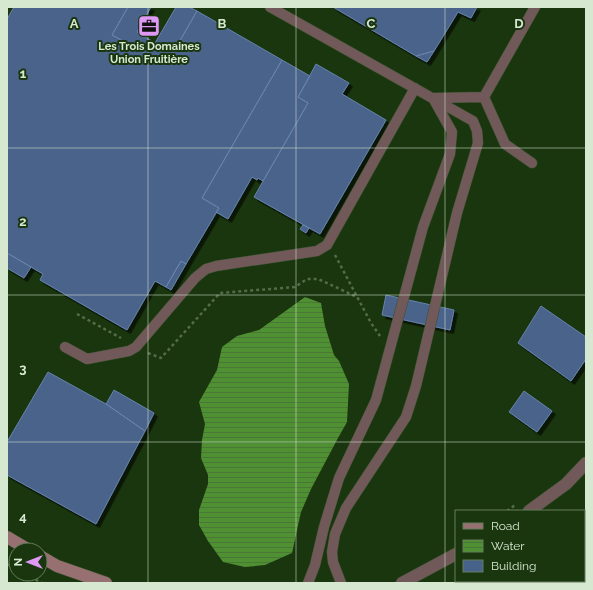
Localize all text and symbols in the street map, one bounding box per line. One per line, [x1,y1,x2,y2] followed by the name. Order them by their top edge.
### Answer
[136,13,162,39] office icon: Les Trois Domaines Union Fruitière
[70,16,79,31] text: A
[218,16,227,31] text: B
[367,16,376,31] text: C
[514,16,524,31] text: D
[98,40,200,66] place label: Les Trois Domaines Union Fruitière
[20,66,27,81] text: 1
[19,214,27,229] text: 2
[19,361,27,376] text: 3
[19,509,27,524] text: 4
[455,510,585,582] legend
[491,519,520,533] text: Road
[491,539,525,553] text: Water
[8,542,48,582] north arrow
[12,558,25,566] text: N
[491,559,537,573] text: Building

